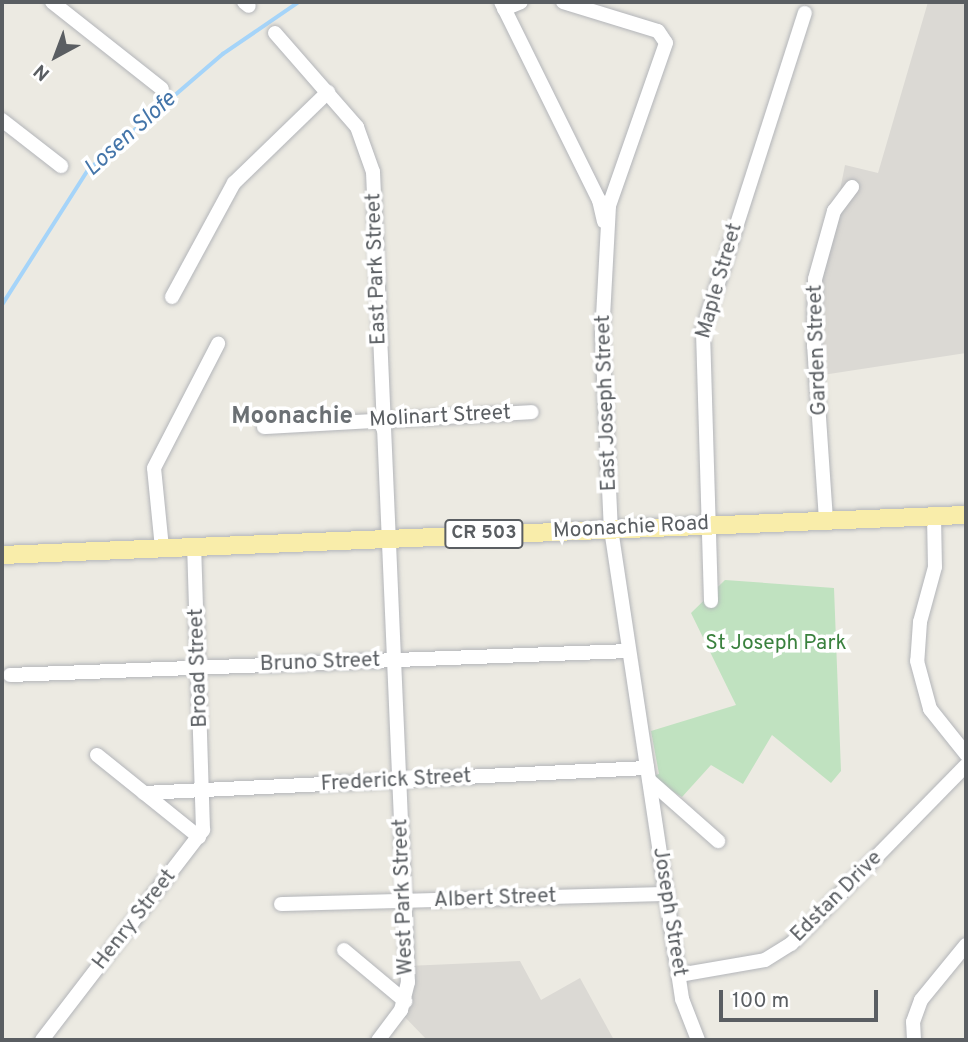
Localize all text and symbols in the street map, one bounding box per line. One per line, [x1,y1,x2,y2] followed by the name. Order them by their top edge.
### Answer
[21,21,91,91] north arrow
[29,58,55,85] text: N
[79,87,183,183] water label: Losen Slofe
[362,193,392,345] street label: East Park Street
[691,220,749,342] street label: Maple Street
[803,284,833,416] street label: Garden Street
[591,314,623,492] street label: East Joseph Street
[368,401,512,433] street label: Molinart Street
[231,404,353,432] district label: Moonachie
[552,511,710,545] street label: Moonachie Road
[444,519,524,550] road number: CR 503
[184,608,214,728] street label: Broad Street
[705,631,847,657] park label: St Joseph Park
[259,648,381,678] street label: Bruno Street
[320,764,472,798] street label: Frederick Street
[389,818,419,976] street label: West Park Street
[646,846,692,978] street label: Joseph Street
[786,846,888,948] street label: Edstan Drive
[88,865,182,975] street label: Henry Street
[433,884,557,914] street label: Albert Street
[723,976,882,1020] scale bar
[732,988,789,1015] text: 100 m

